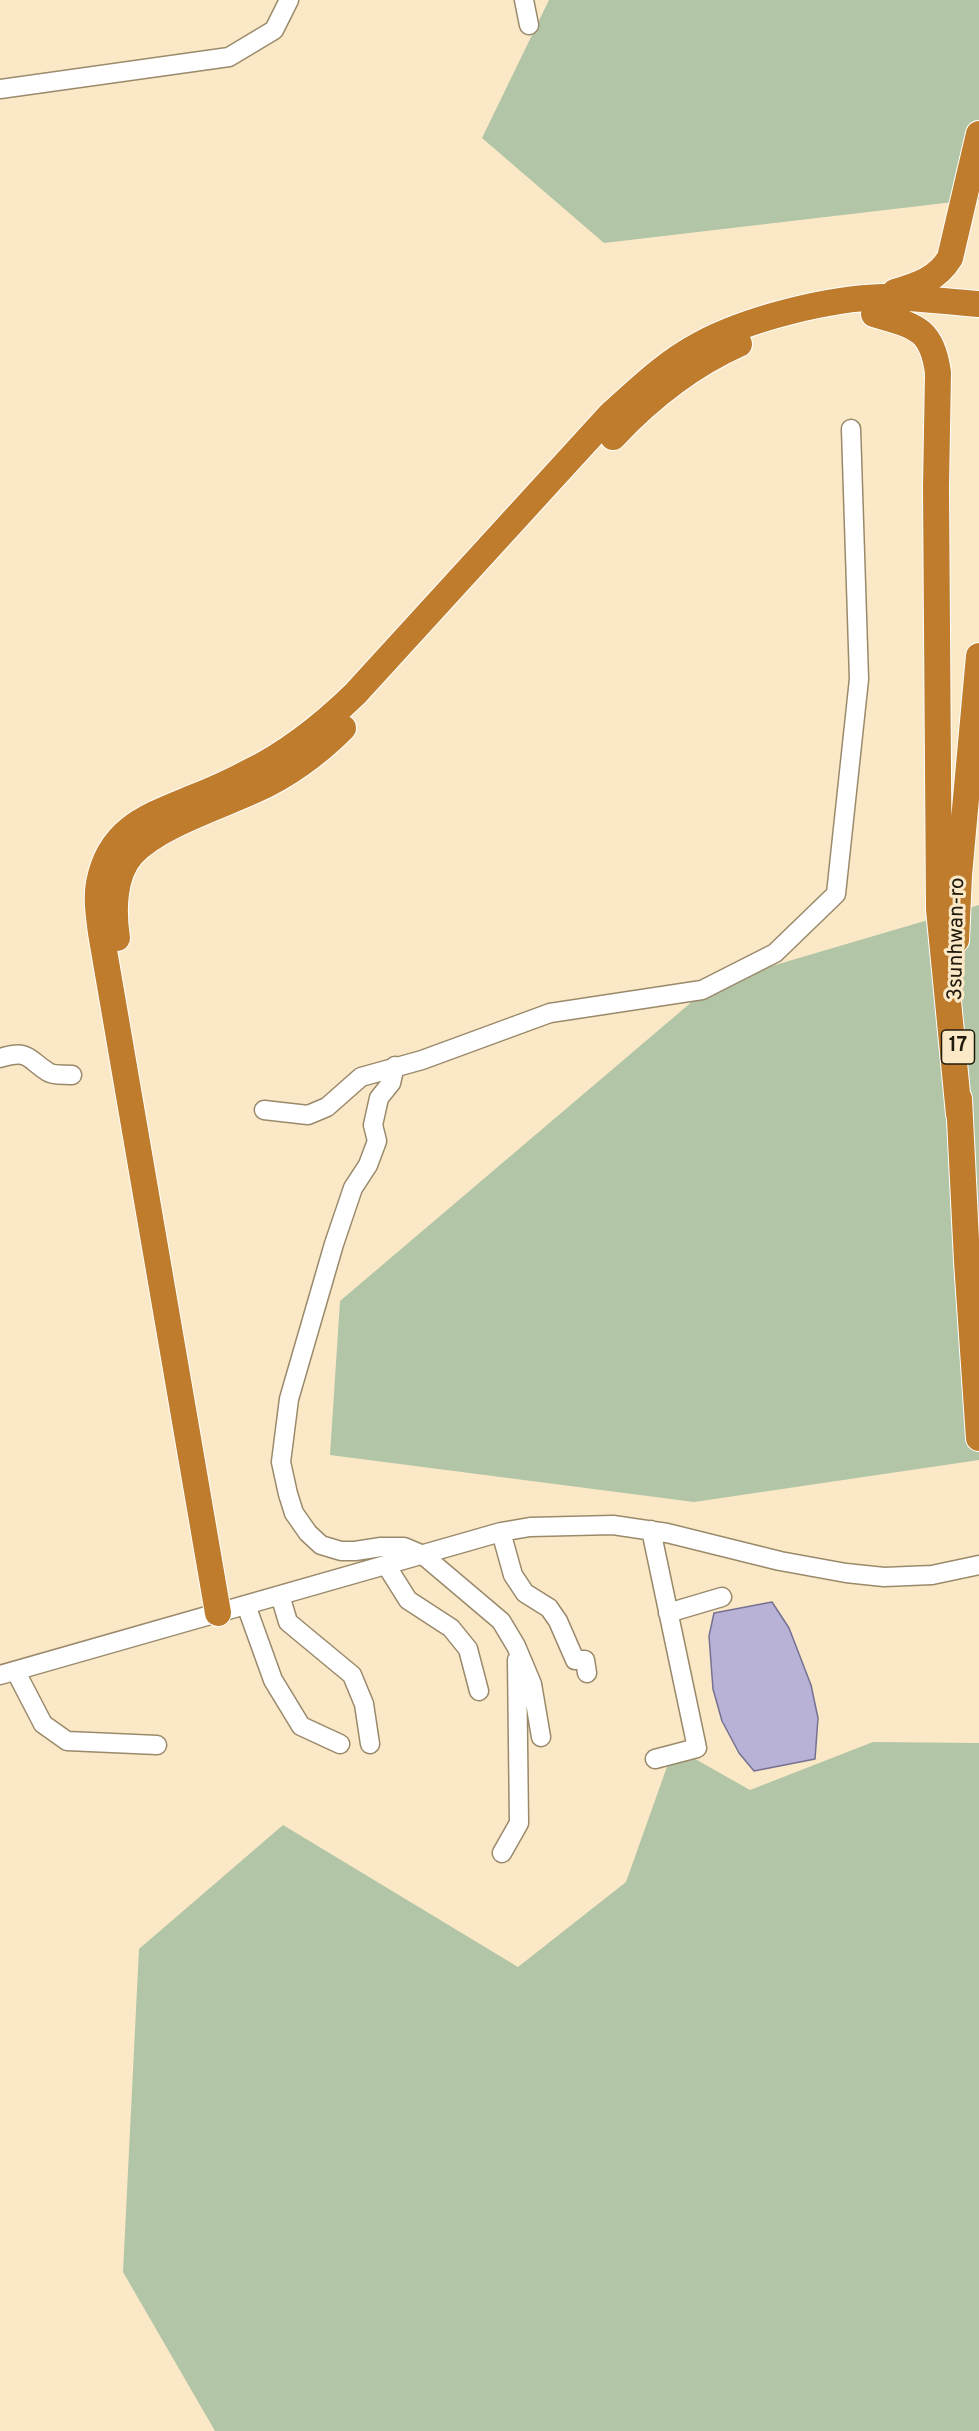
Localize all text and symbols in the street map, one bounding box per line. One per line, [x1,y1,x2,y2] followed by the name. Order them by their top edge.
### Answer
[944,877,972,1001] street label: 3sunhwan-ro
[942,1030,974,1064] road number: 17

